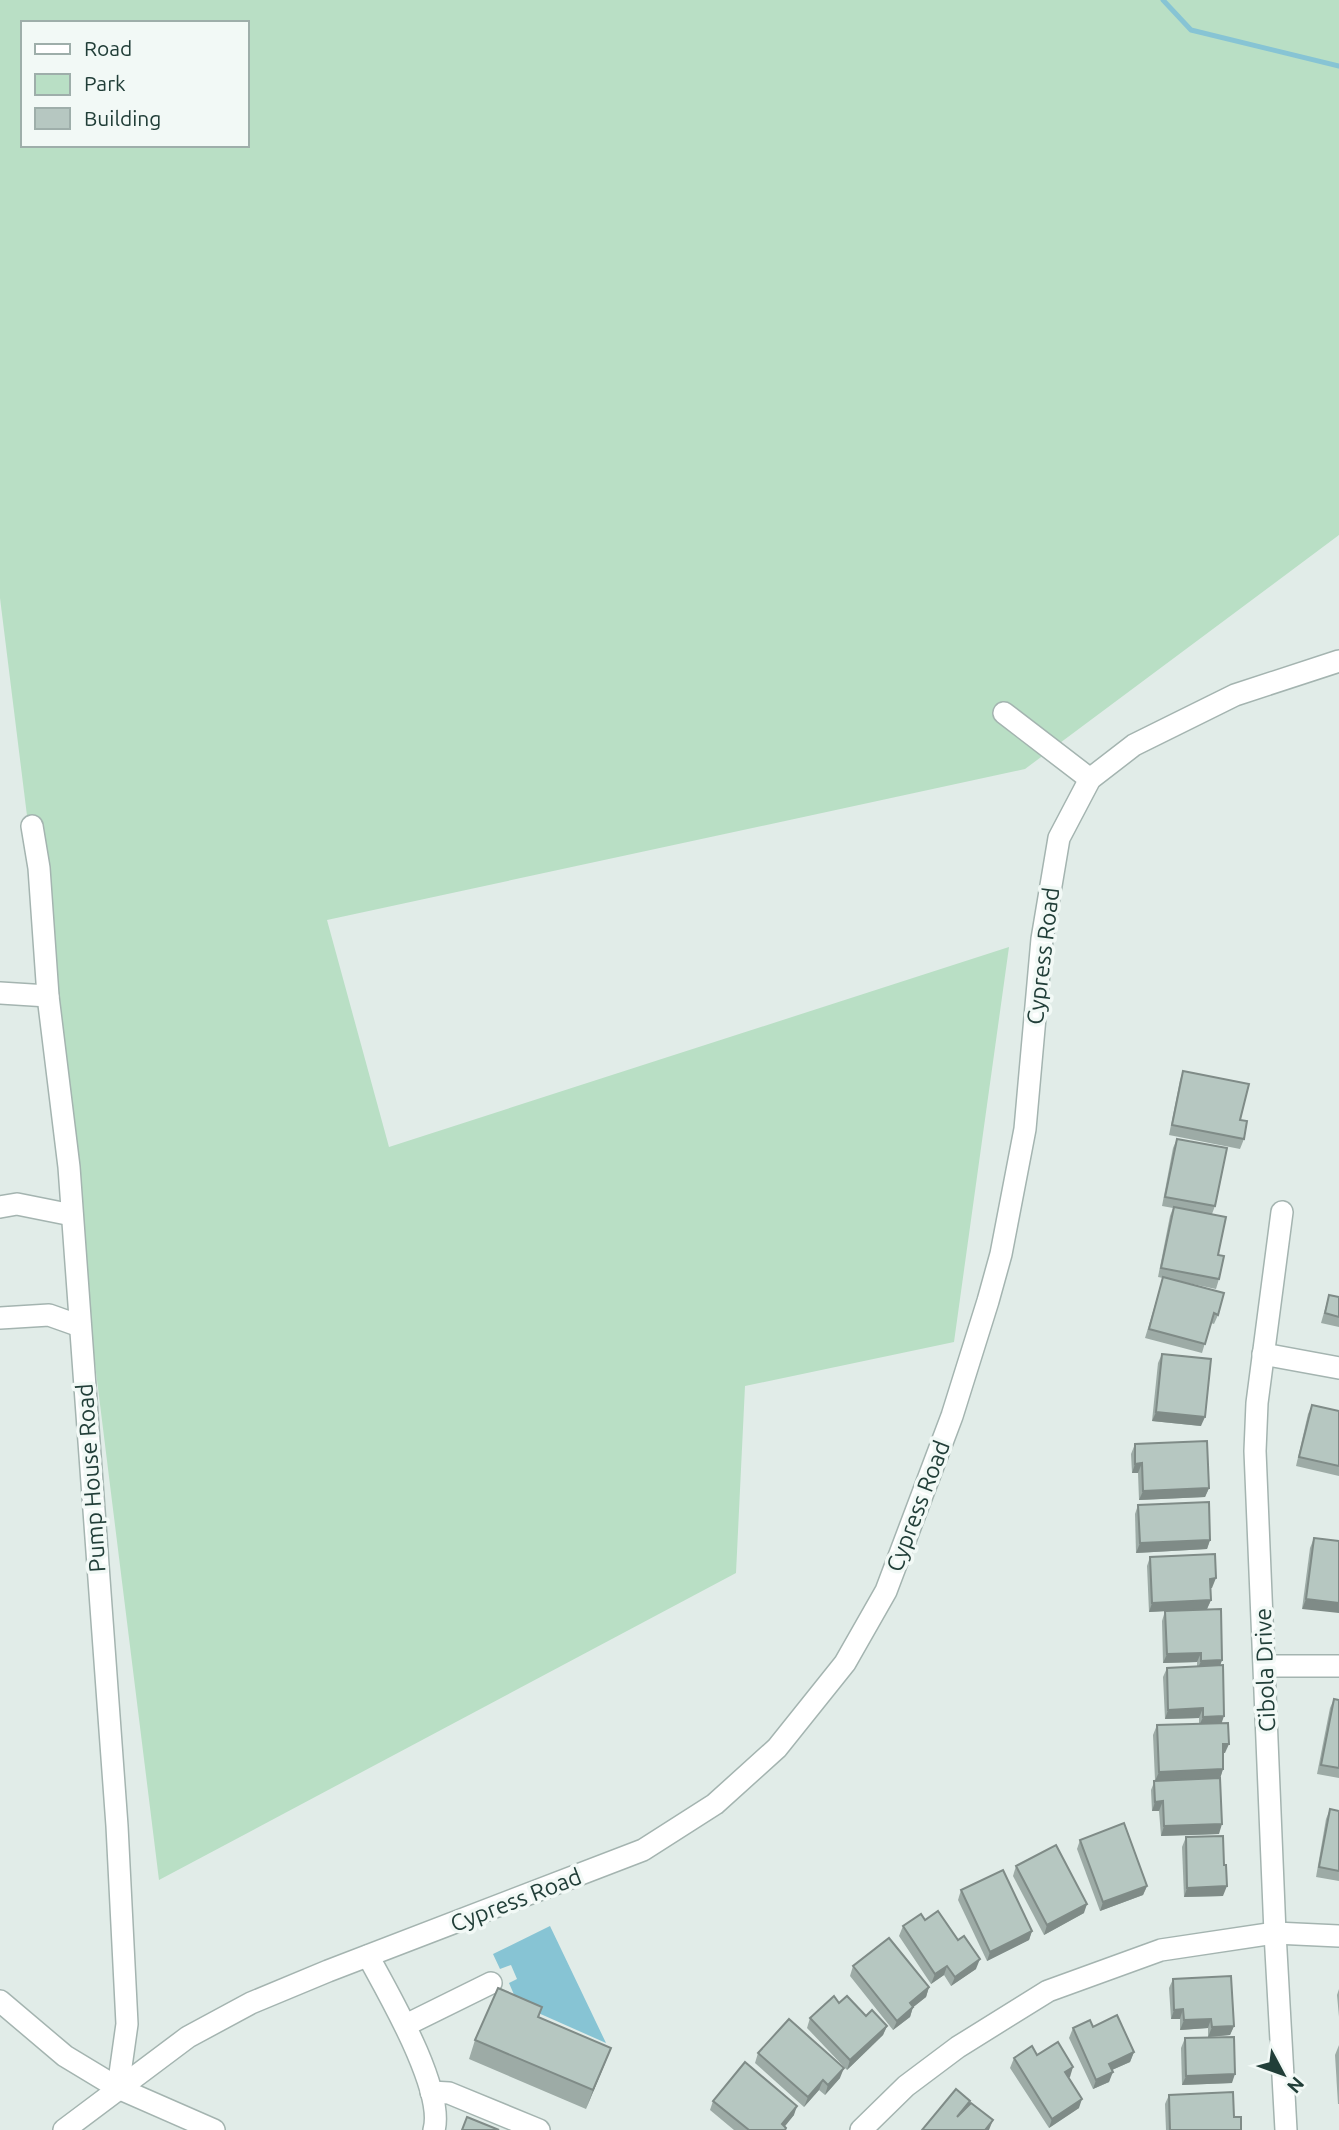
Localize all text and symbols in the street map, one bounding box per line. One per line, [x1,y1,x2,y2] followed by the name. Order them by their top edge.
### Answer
[21,21,248,147] legend
[84,36,132,60] text: Road
[84,71,126,95] text: Park
[84,106,161,130] text: Building
[1022,886,1063,1026] street label: Cypress Road
[71,1383,110,1573] street label: Pump House Road
[881,1437,954,1575] street label: Cypress Road
[1250,1608,1279,1732] street label: Cibola Drive
[447,1863,585,1936] street label: Cypress Road
[1248,2039,1318,2109] north arrow
[1283,2073,1309,2098] text: N

